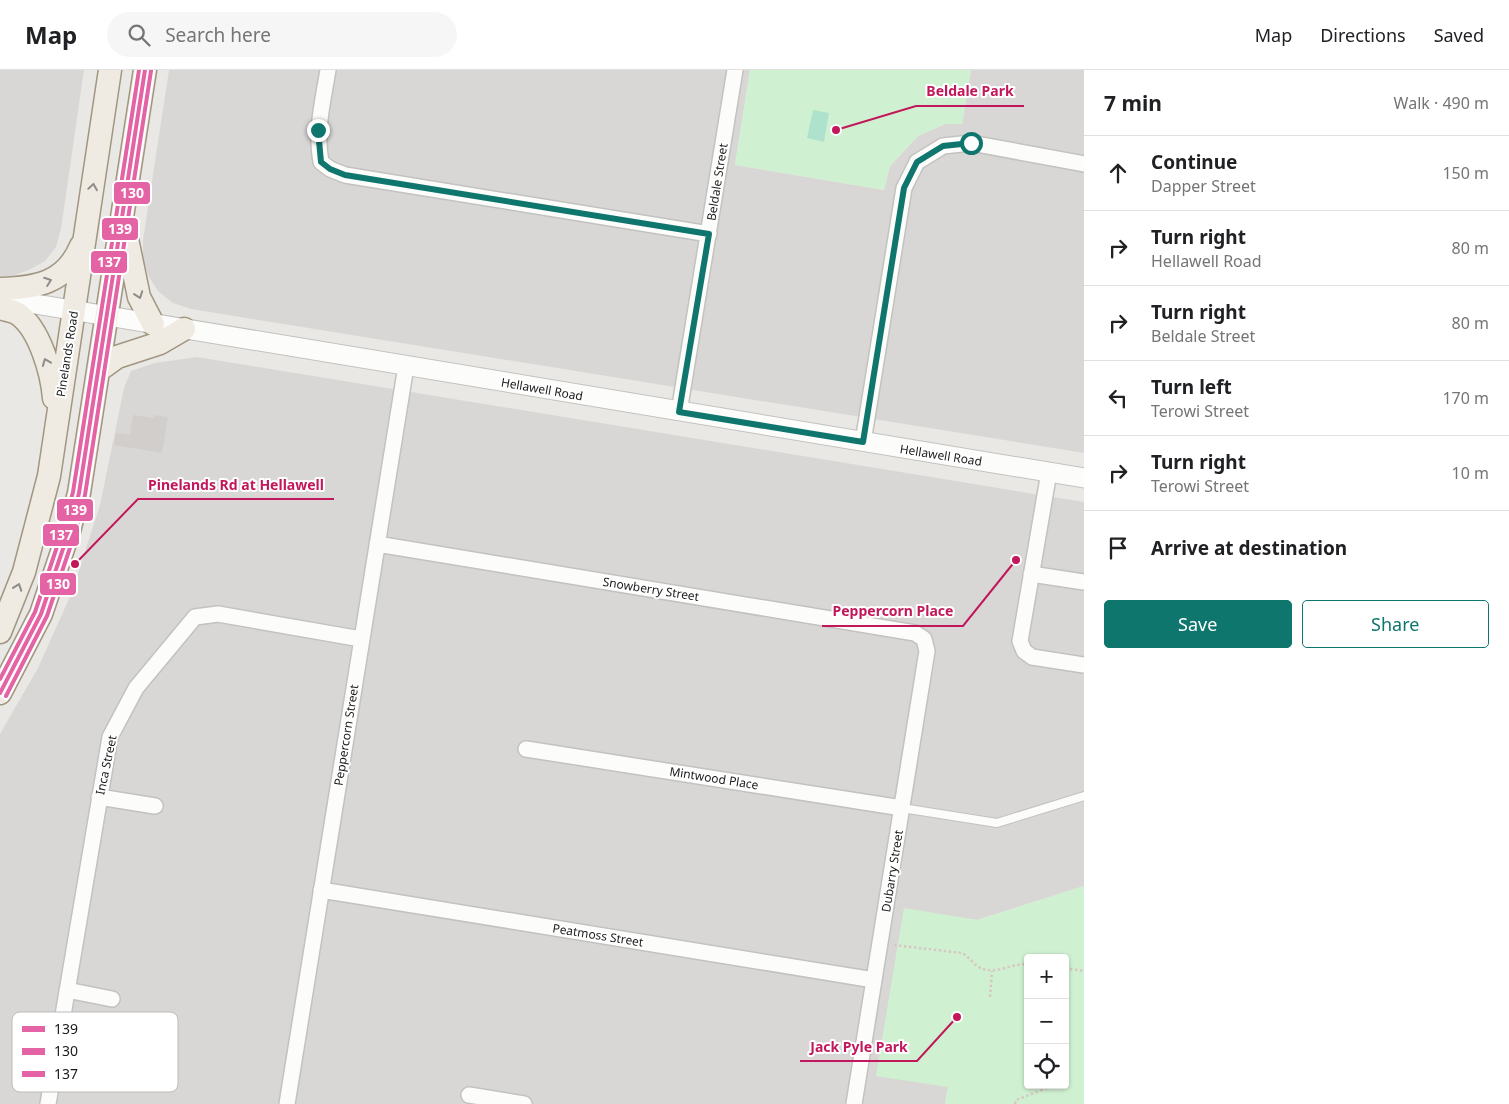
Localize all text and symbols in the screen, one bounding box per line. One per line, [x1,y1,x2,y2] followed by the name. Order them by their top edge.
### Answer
[107,12,457,57] search box
[25,18,77,51] text: Map
[125,21,153,49] icon: search
[165,22,271,48] text: Search here
[1255,23,1292,47] text: Map
[1320,23,1406,47] text: Directions
[1434,23,1484,47] text: Saved
[916,77,1024,106] callout: Beldale Park
[926,81,1014,100] text: Beldale Park
[1104,89,1162,117] text: 7 min
[1394,92,1489,114] text: Walk · 490 m
[307,119,330,142] route end
[960,132,983,155] route start
[702,141,732,222] street label: Beldale Street
[1151,149,1237,175] text: Continue
[1104,159,1132,187] icon: ahead
[1442,162,1489,184] text: 150 m
[1151,175,1256,197] text: Dapper Street
[113,181,151,205] line badge: 130
[87,183,97,192] one-way arrow
[120,183,144,202] text: 130
[101,217,139,241] line badge: 139
[108,219,132,238] text: 139
[1151,224,1246,250] text: Turn right
[1104,234,1132,262] icon: right
[1452,237,1489,259] text: 80 m
[90,250,128,274] line badge: 137
[1151,250,1262,272] text: Hellawell Road
[97,252,121,271] text: 137
[43,277,51,287] one-way arrow
[133,290,143,299] one-way arrow
[1151,299,1246,325] text: Turn right
[1104,309,1132,337] icon: right
[52,310,82,398] street label: Pinelands Road
[1452,312,1489,334] text: 80 m
[1151,325,1255,347] text: Beldale Street
[42,358,52,367] one-way arrow
[500,373,584,405] street label: Hellawell Road
[1151,374,1232,400] text: Turn left
[1104,384,1132,412] icon: left
[1442,387,1489,409] text: 170 m
[1151,400,1249,422] text: Terowi Street
[899,440,983,470] street label: Hellawell Road
[1151,449,1246,475] text: Turn right
[1104,459,1132,487] icon: right
[1452,462,1489,484] text: 10 m
[138,470,334,499] callout: Pinelands Rd at Hellawell
[148,475,324,494] text: Pinelands Rd at Hellawell
[1151,475,1249,497] text: Terowi Street
[56,498,94,522] line badge: 139
[63,500,87,519] text: 139
[42,523,80,547] line badge: 137
[49,525,73,544] text: 137
[1104,534,1132,562] icon: arrive
[1151,535,1347,561] text: Arrive at destination
[39,572,77,596] line badge: 130
[602,573,701,605] street label: Snowberry Street
[46,574,70,593] text: 130
[12,583,22,592] one-way arrow
[822,597,963,626] callout: Peppercorn Place
[1104,600,1292,648] button: Save
[1302,600,1489,648] button: Share
[833,601,953,620] text: Peppercorn Place
[330,682,362,787] street label: Peppercorn Street
[91,733,121,796] street label: Inca Street
[668,763,760,793] street label: Mintwood Place
[877,828,907,913] street label: Dubarry Street
[551,919,645,951] street label: Peatmoss Street
[1024,954,1069,1089] map controls
[1024,954,1069,999] button: +
[1024,999,1069,1044] button: −
[12,1012,178,1092] legend
[54,1019,78,1038] text: 139
[800,1032,917,1061] callout: Jack Pyle Park
[808,1037,908,1056] text: Jack Pyle Park
[54,1041,78,1060] text: 130
[1024,1044,1069,1089] button: locate
[54,1064,78,1083] text: 137

